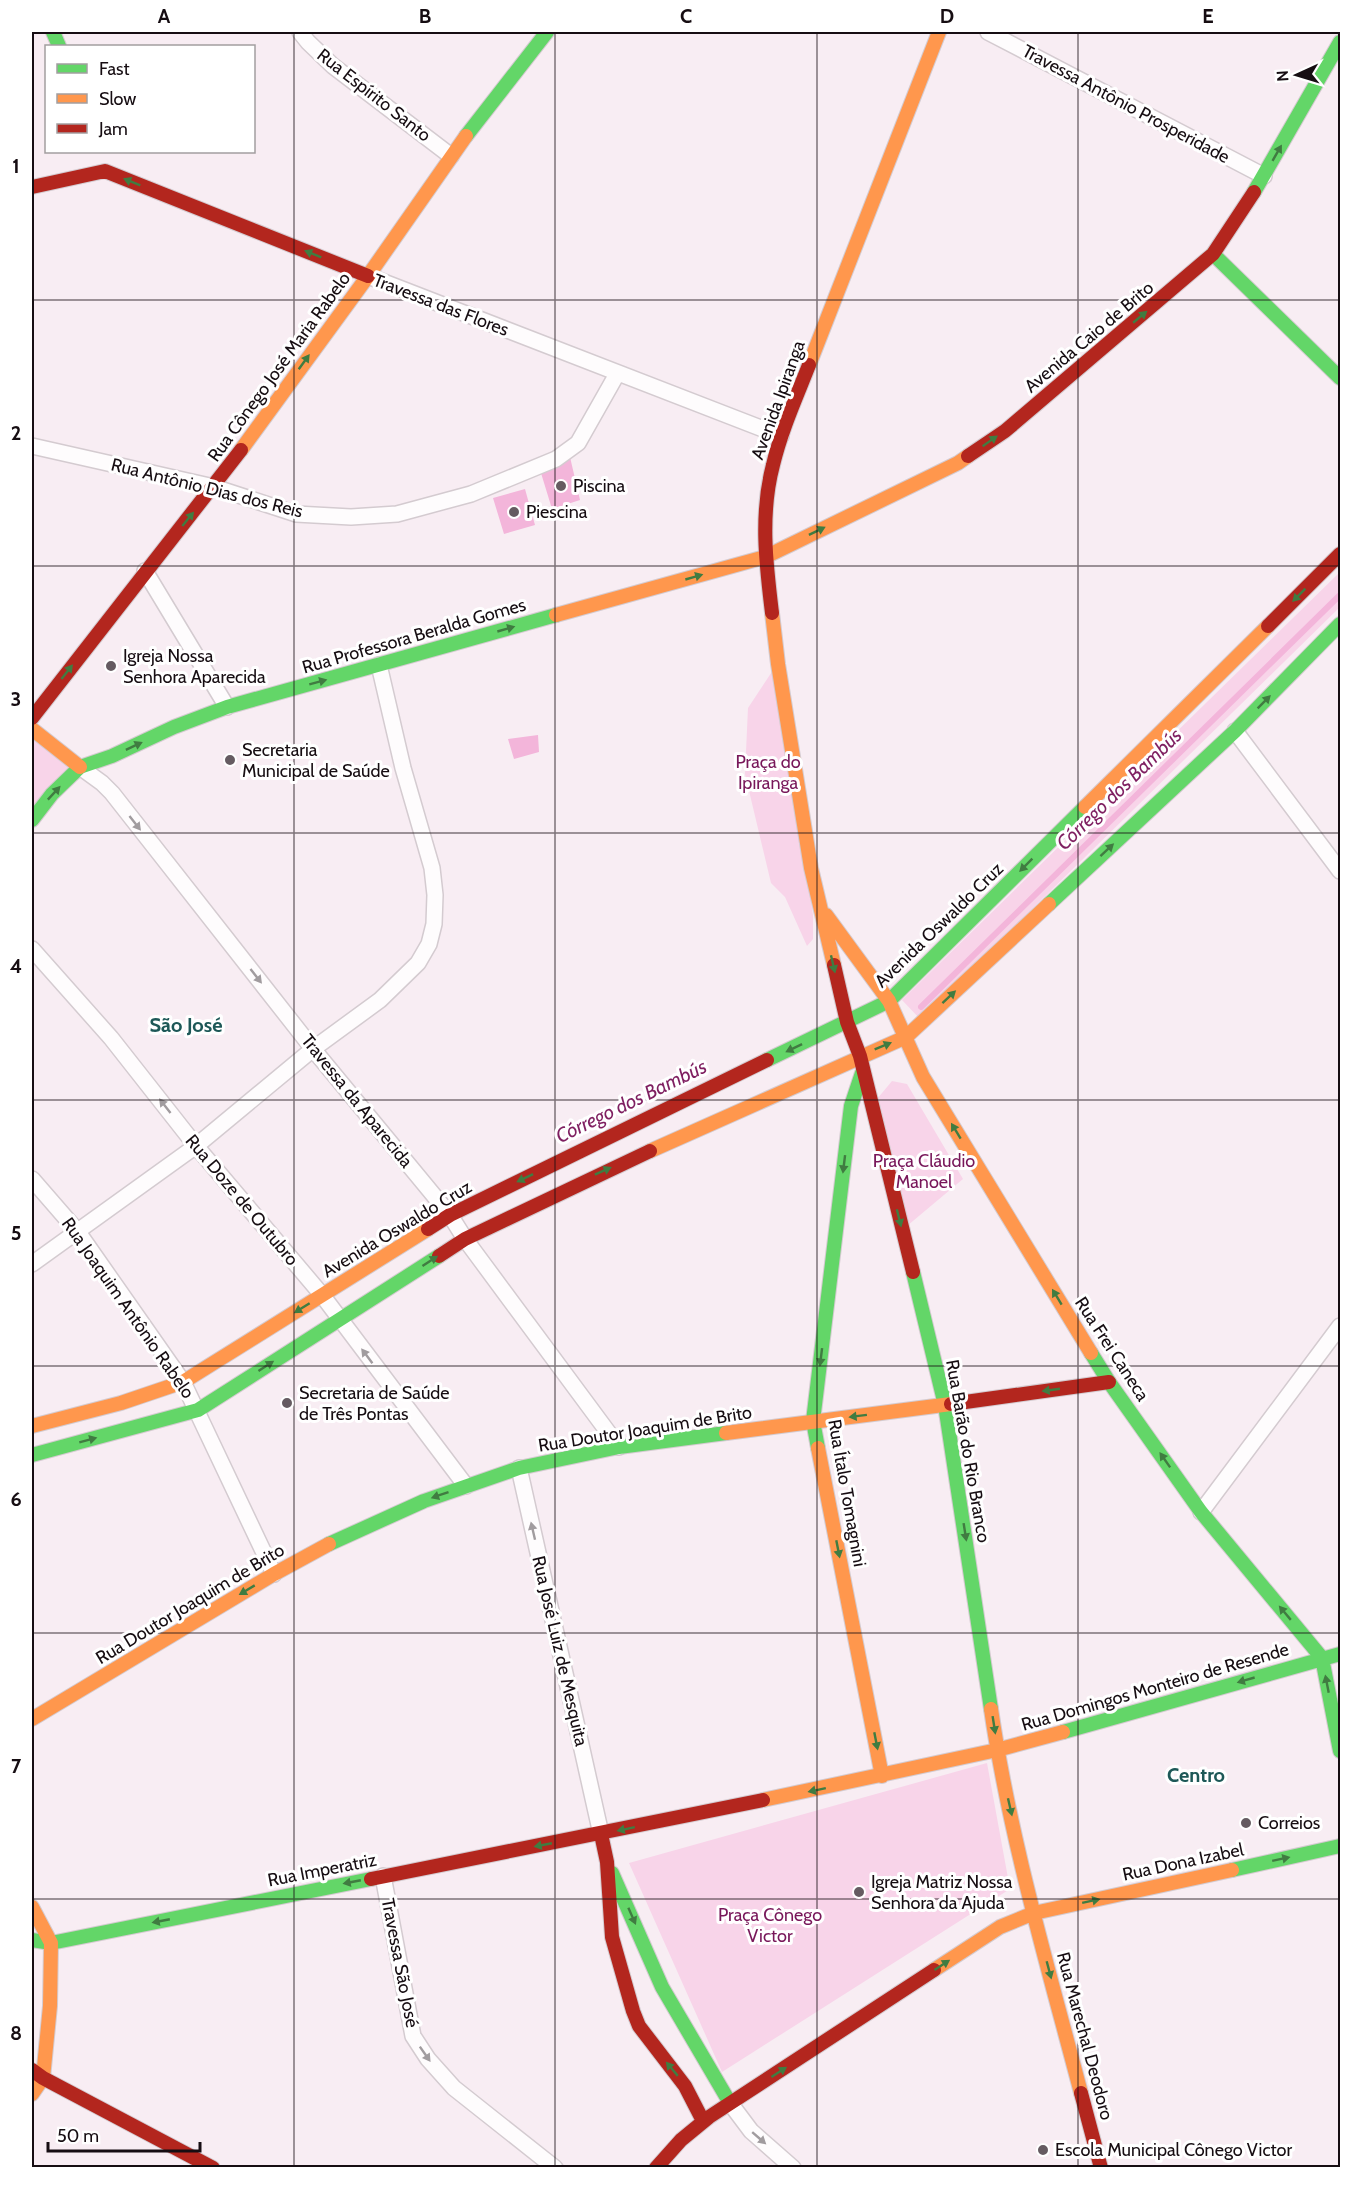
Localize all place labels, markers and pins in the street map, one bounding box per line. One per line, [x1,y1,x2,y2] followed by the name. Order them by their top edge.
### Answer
[573,475,626,497] place label: Piscina
[554,479,568,493] marker: Piscina
[526,501,588,523] place label: Piescina
[507,505,521,519] marker: Piescina
[123,645,266,688] place label: Igreja Nossa Senhora Aparecida
[104,659,118,673] marker: Igreja Nossa Senhora Aparecida
[242,739,390,782] place label: Secretaria Municipal de Saúde
[223,753,237,767] marker: Secretaria Municipal de Saúde
[299,1382,450,1425] place label: Secretaria de Saúde de Três Pontas
[280,1396,294,1410] marker: Secretaria de Saúde de Três Pontas
[1258,1812,1320,1834] place label: Correios
[1239,1816,1253,1830] marker: Correios
[871,1871,1013,1914] place label: Igreja Matriz Nossa Senhora da Ajuda
[852,1885,866,1899] marker: Igreja Matriz Nossa Senhora da Ajuda
[1055,2139,1292,2161] place label: Escola Municipal Cônego Victor
[1036,2143,1050,2157] marker: Escola Municipal Cônego Victor

